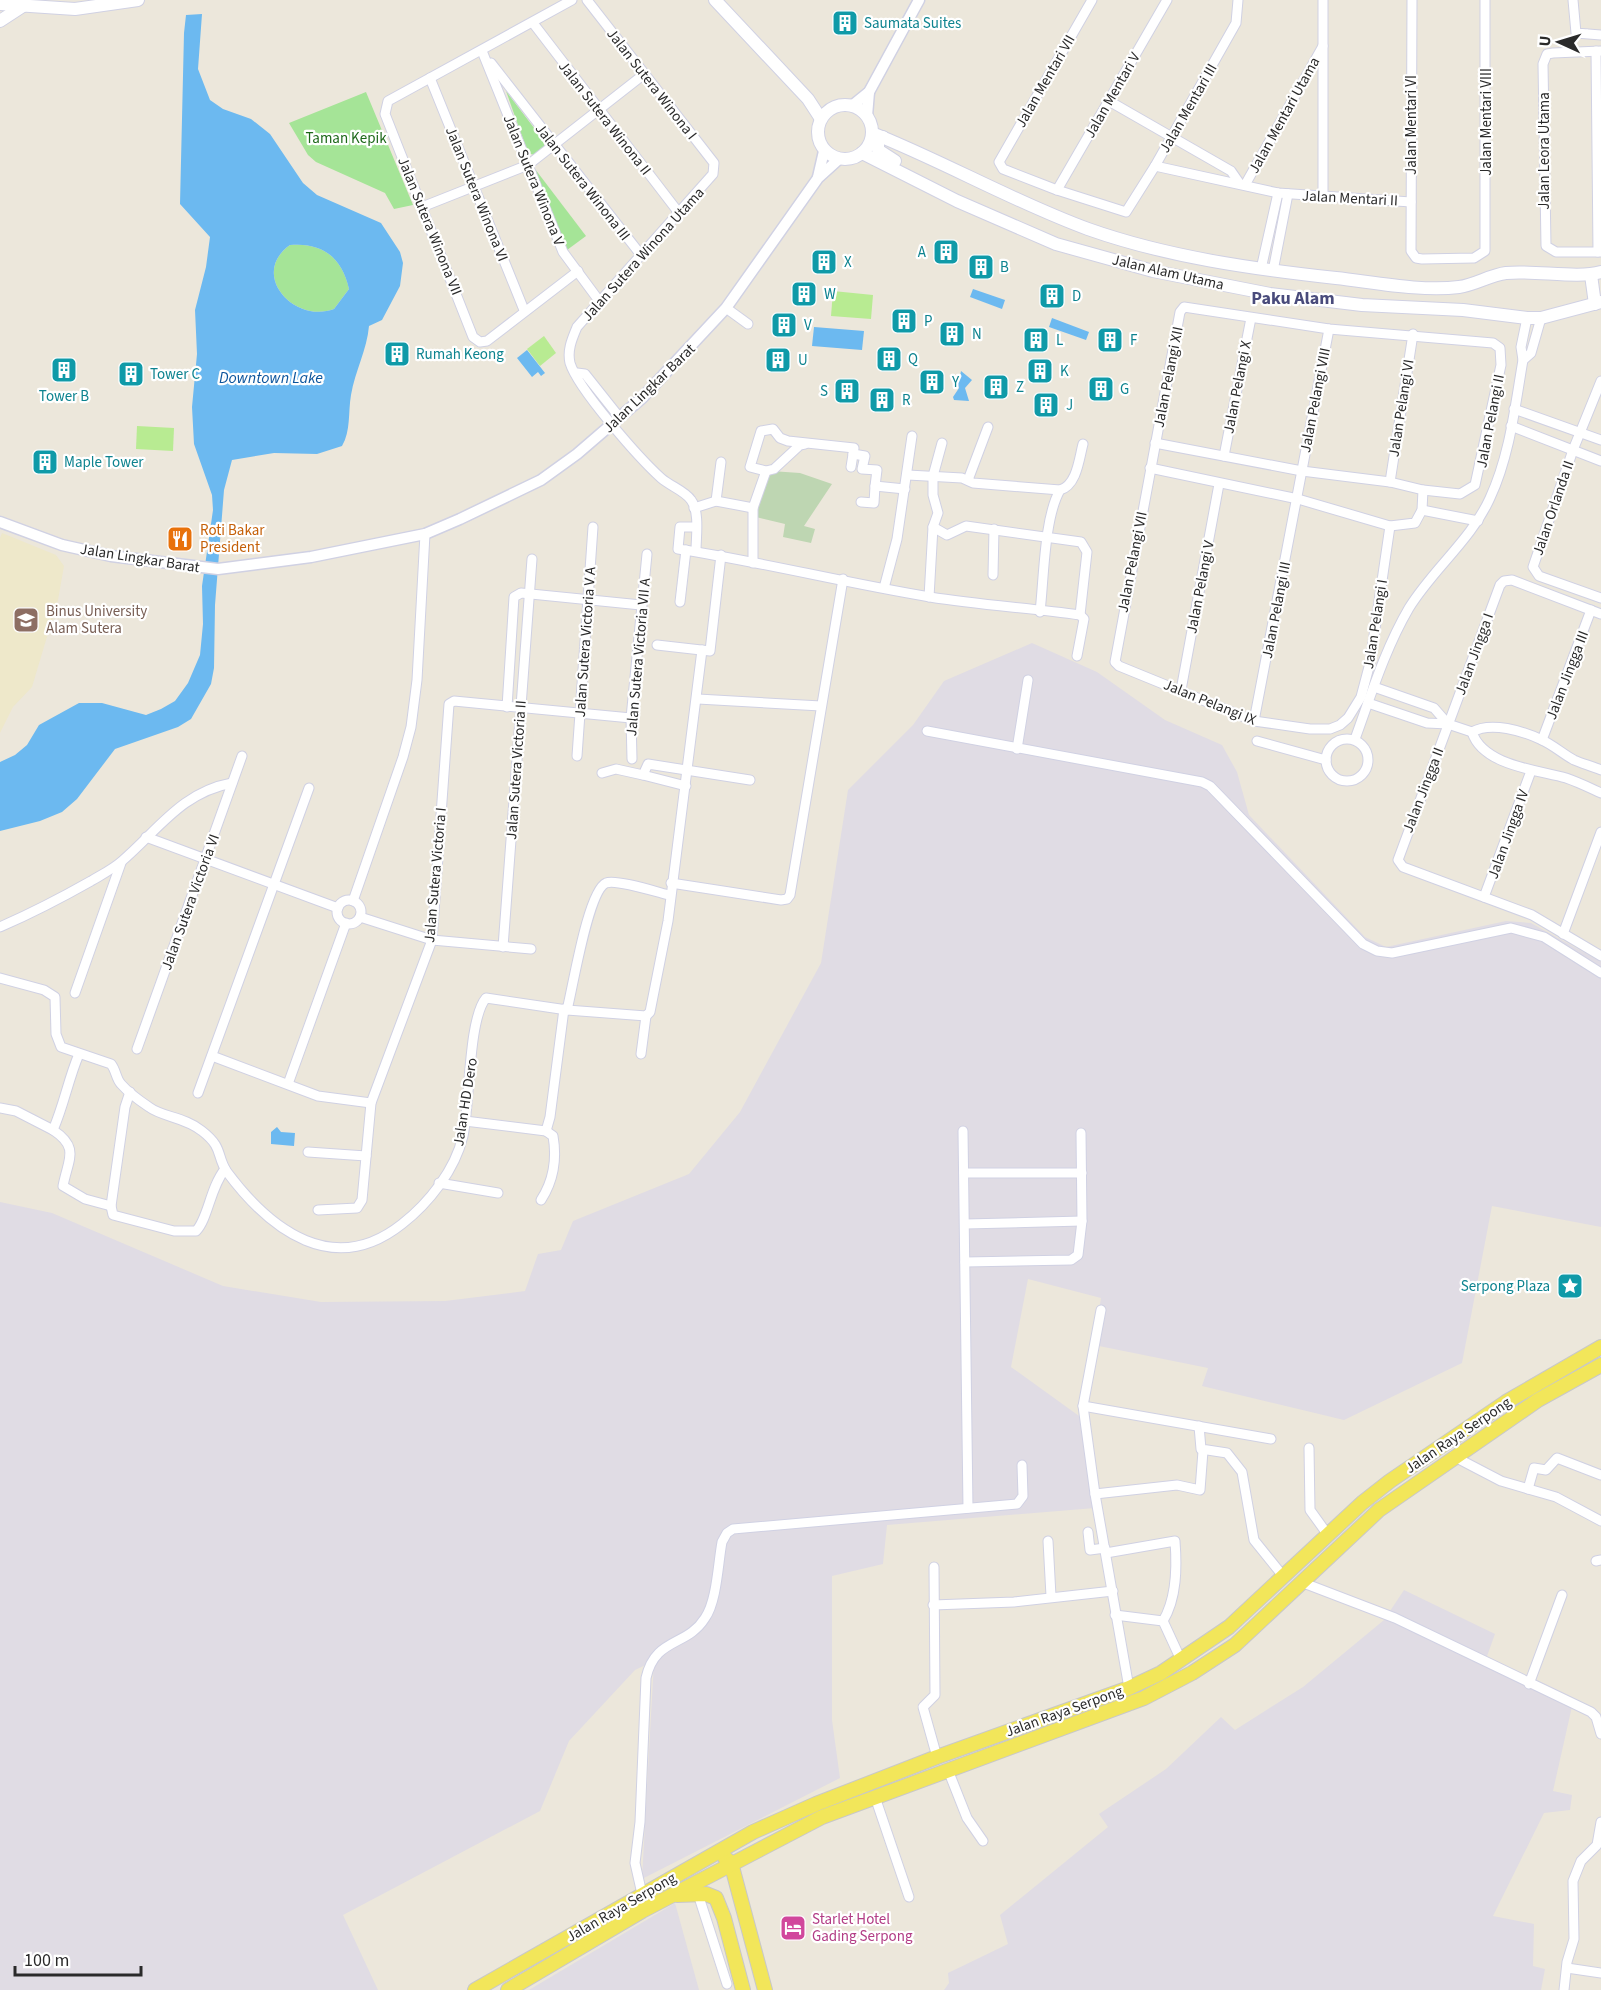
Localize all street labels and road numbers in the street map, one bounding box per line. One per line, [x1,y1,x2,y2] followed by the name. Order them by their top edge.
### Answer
[602,24,702,144] street label: Jalan Sutera Winona I
[1010,31,1080,131] street label: Jalan Mentari VII
[1079,48,1146,142] street label: Jalan Mentari V
[1244,53,1325,177] street label: Jalan Mentari Utama
[553,57,656,180] street label: Jalan Sutera Winona II
[1154,60,1223,157] street label: Jalan Mentari III
[1476,68,1497,176] street label: Jalan Mentari VIII
[1401,75,1422,175] street label: Jalan Mentari VI
[1534,92,1555,210] street label: Jalan Leora Utama
[498,112,570,249] street label: Jalan Sutera Winona V
[530,119,635,245] street label: Jalan Sutera Winona III
[440,124,513,265] street label: Jalan Sutera Winona VI
[392,154,467,298] street label: Jalan Sutera Winona VII
[577,183,709,326] street label: Jalan Sutera Winona Utama
[1301,186,1398,211] street label: Jalan Mentari II
[1110,249,1226,296] street label: Jalan Alam Utama
[1148,325,1189,429] street label: Jalan Pelangi XII
[1218,338,1257,435] street label: Jalan Pelangi X
[599,339,700,438] street label: Jalan Lingkar Barat
[1295,346,1336,454] street label: Jalan Pelangi VIII
[1383,358,1420,458] street label: Jalan Pelangi VI
[1471,373,1510,470] street label: Jalan Pelangi II
[1527,458,1579,558] street label: Jalan Orlanda II
[1112,510,1153,614] street label: Jalan Pelangi VII
[1181,538,1220,635] street label: Jalan Pelangi V
[79,539,201,578] street label: Jalan Lingkar Barat
[1257,560,1296,660] street label: Jalan Pelangi III
[570,565,601,718] street label: Jalan Sutera Victoria V A
[621,576,656,737] street label: Jalan Sutera Victoria VII A
[1358,578,1393,671] street label: Jalan Pelangi I
[1450,610,1499,698] street label: Jalan Jingga I
[1541,628,1594,723] street label: Jalan Jingga III
[1160,674,1260,731] street label: Jalan Pelangi IX
[501,700,532,840] street label: Jalan Sutera Victoria II
[1398,745,1449,836] street label: Jalan Jingga II
[1483,786,1534,882] street label: Jalan Jingga IV
[419,807,452,944] street label: Jalan Sutera Victoria I
[156,831,225,973] street label: Jalan Sutera Victoria VI
[448,1056,483,1148] street label: Jalan HD Dero
[1401,1392,1516,1479] street label: Jalan Raya Serpong
[1003,1680,1126,1742] street label: Jalan Raya Serpong
[563,1867,680,1947] street label: Jalan Raya Serpong

